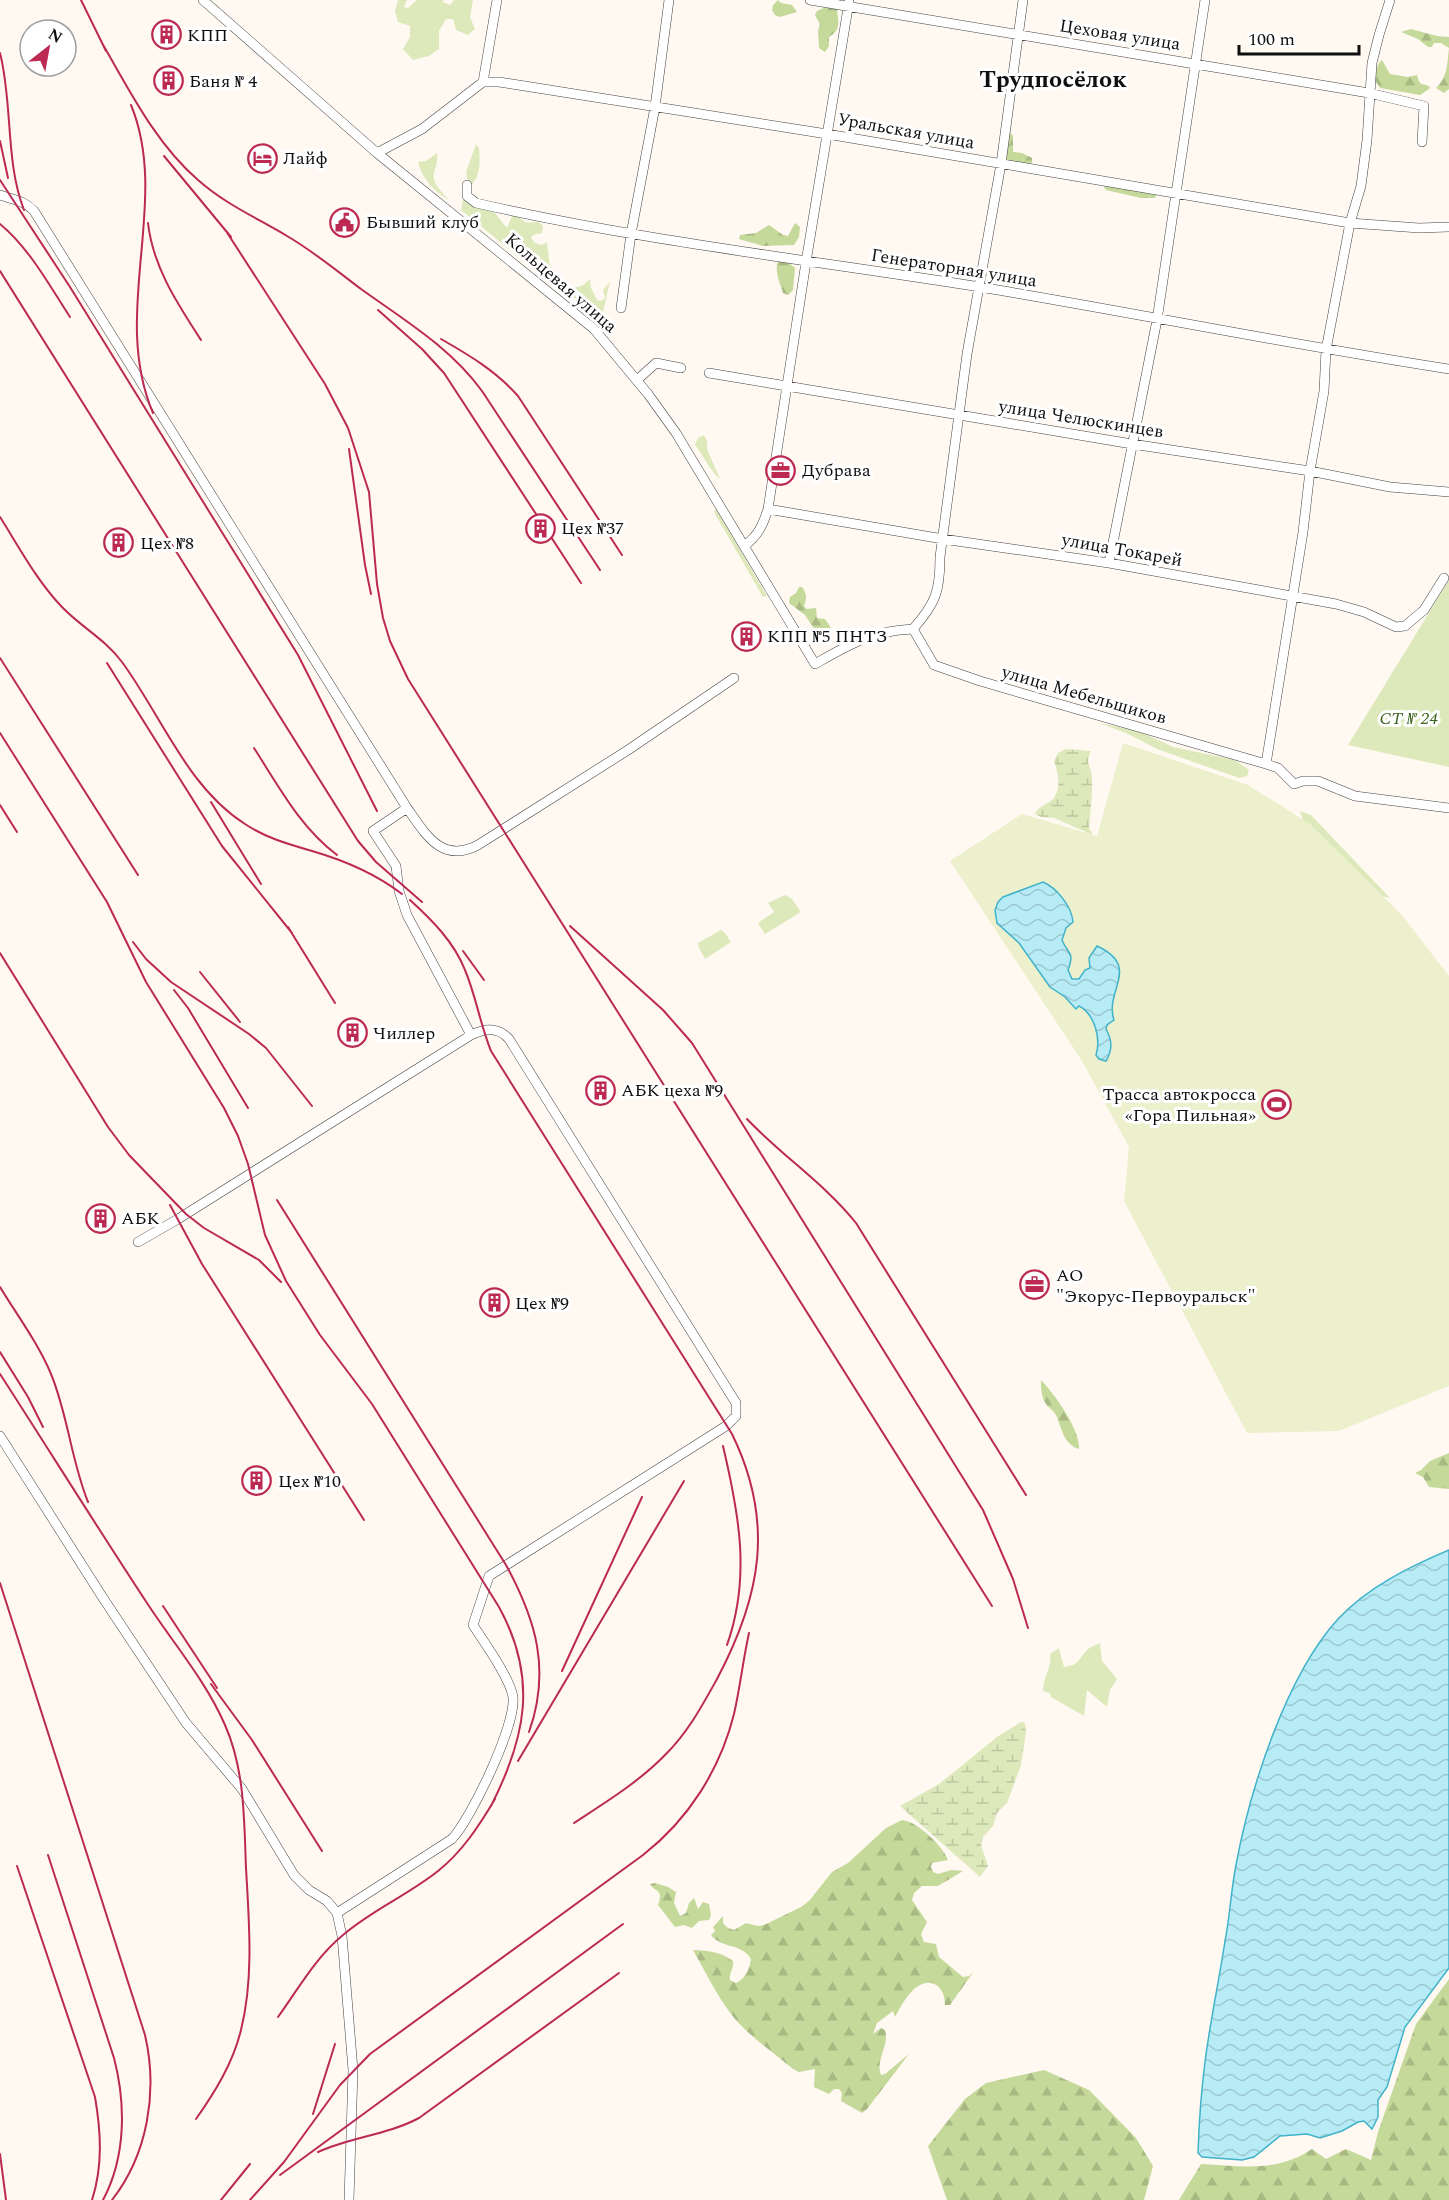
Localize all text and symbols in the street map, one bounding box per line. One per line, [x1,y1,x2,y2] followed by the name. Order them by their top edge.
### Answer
[1058,12,1183,58] street label: Цеховая улица
[18,18,78,78] north arrow
[1239,18,1359,56] scale bar
[150,19,182,51] building icon: КПП
[43,22,67,50] text: N
[187,22,228,49] place label: КПП
[1248,26,1295,53] text: 100 m
[979,62,1127,98] district label: Трудпосёлок
[152,65,184,97] building icon: Баня № 4
[189,68,257,95] place label: Баня № 4
[835,106,977,156] street label: Уральская улица
[246,142,278,174] hotel icon: Лайф
[283,145,328,172] place label: Лайф
[329,206,361,238] public building icon: Бывший клуб
[366,209,479,236] place label: Бывший клуб
[499,226,623,340] street label: Кольцевая улица
[869,242,1039,294] street label: Генераторная улица
[996,392,1165,445] street label: улица Челюскинцев
[765,454,797,486] office icon: Дубрава
[802,457,871,484] place label: Дубрава
[524,512,556,544] building icon: Цех №37
[561,515,624,542] place label: Цех №37
[1058,526,1185,574] street label: улица Токарей
[103,527,135,559] building icon: Цех №8
[140,530,194,557] place label: Цех №8
[730,620,762,652] building icon: КПП №5 ПНТЗ
[767,623,887,650] place label: КПП №5 ПНТЗ
[997,658,1170,731] street label: улица Мебельщиков
[1379,705,1439,732] park label: СТ № 24
[336,1017,368,1049] building icon: Чиллер
[373,1020,435,1047] place label: Чиллер
[584,1074,616,1106] building icon: АБК цеха №9
[621,1077,723,1104] place label: АБК цеха №9
[1102,1081,1256,1129] place label: Трасса автокросса «Гора Пильная»
[1261,1088,1293,1120] sports icon: Трасса автокросса «Гора Пильная»
[84,1202,116,1234] building icon: АБК
[121,1205,160,1232] place label: АБК
[1056,1262,1256,1310] place label: АО "Экорус-Первоуральск"
[1019,1269,1051,1301] office icon: АО "Экорус-Первоуральск"
[478,1287,510,1319] building icon: Цех №9
[515,1290,569,1317] place label: Цех №9
[241,1465,273,1497] building icon: Цех №10
[278,1468,341,1495] place label: Цех №10

